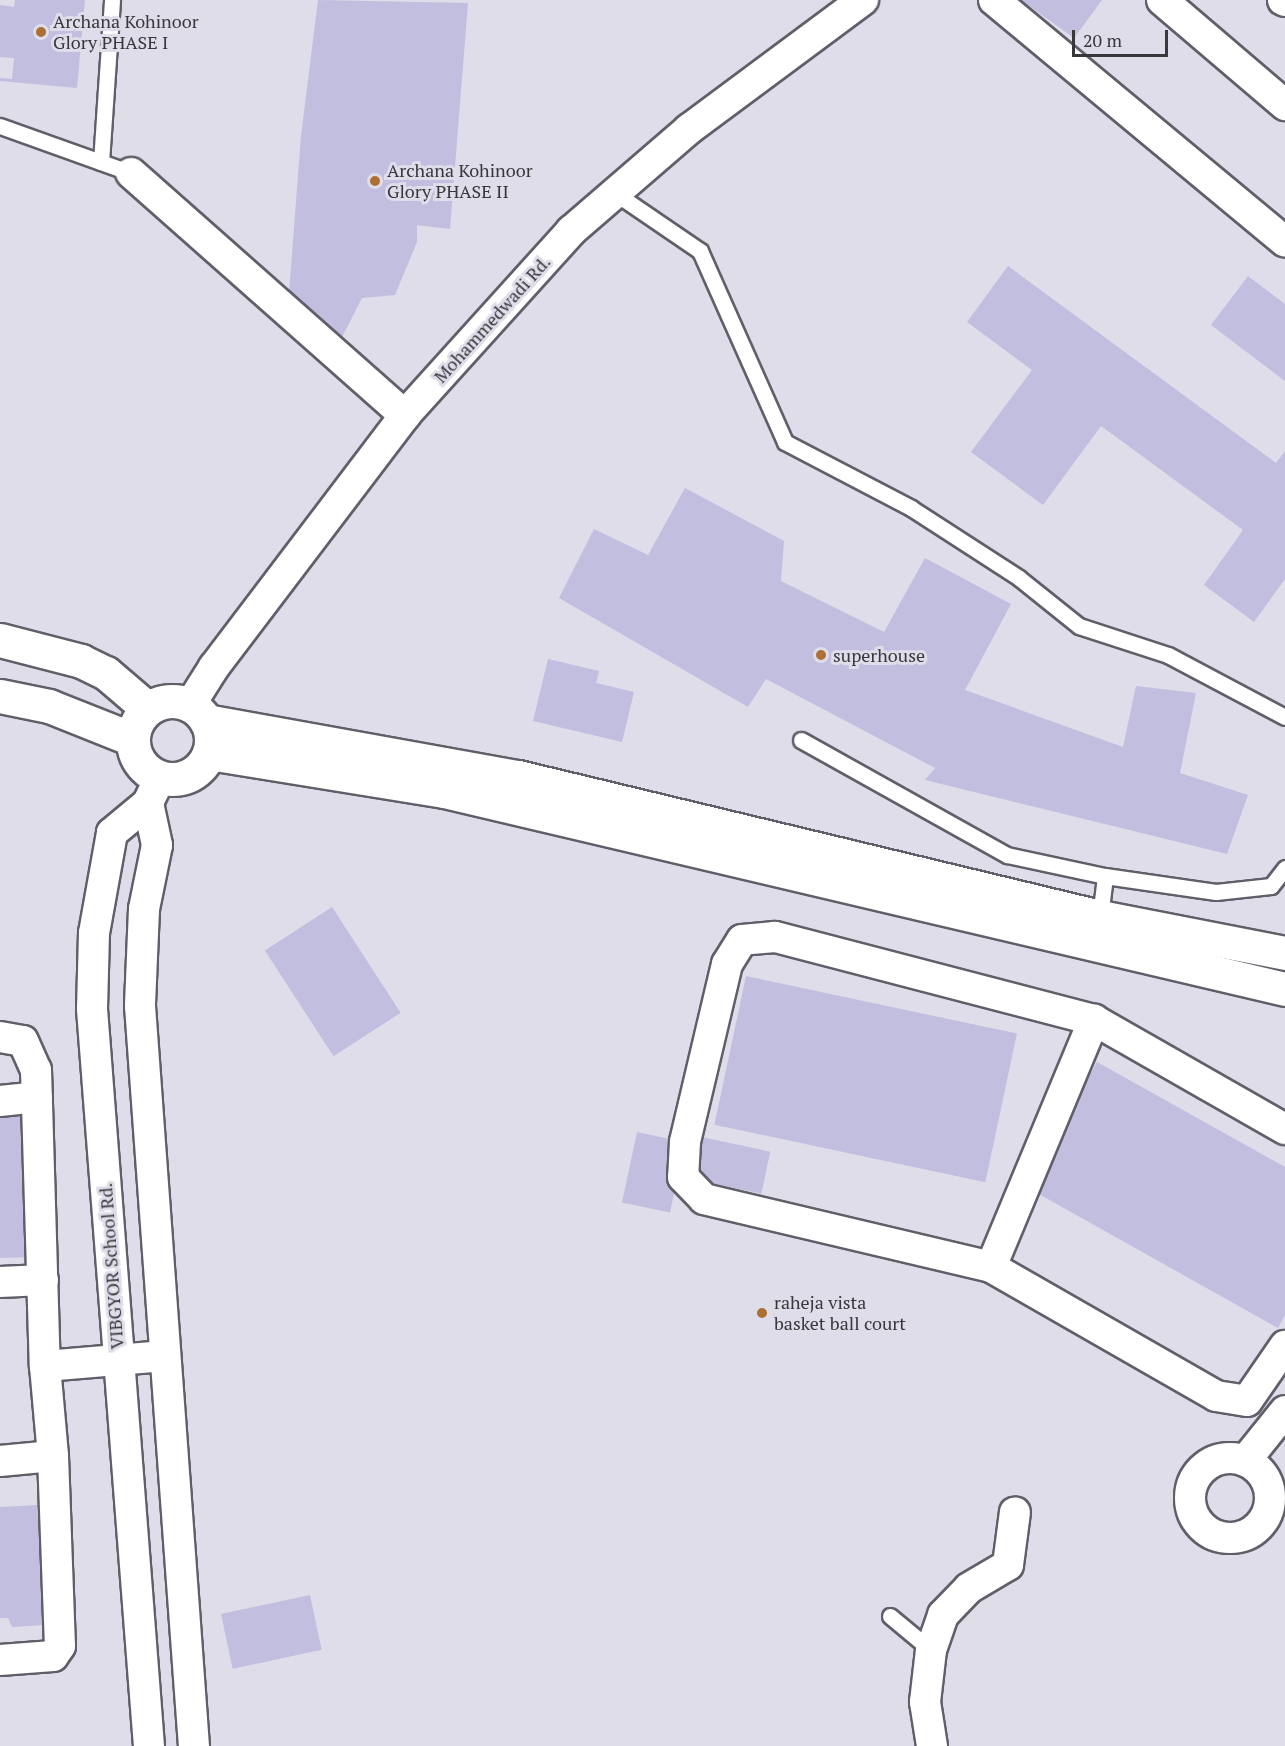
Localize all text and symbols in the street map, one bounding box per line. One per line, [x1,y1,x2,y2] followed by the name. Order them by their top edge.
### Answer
[53,11,199,54] place label: Archana Kohinoor Glory PHASE I
[1075,18,1171,56] scale bar
[34,25,48,39] marker: Archana Kohinoor Glory PHASE I
[1083,28,1122,52] text: 20 m
[387,160,533,202] place label: Archana Kohinoor Glory PHASE II
[368,174,382,188] marker: Archana Kohinoor Glory PHASE II
[429,251,555,387] street label: Mohammedwadi Rd.
[833,644,925,666] place label: superhouse
[814,648,828,662] marker: superhouse
[94,1182,128,1350] street label: VIBGYOR School Rd.
[774,1292,906,1334] place label: raheja vista basket ball court
[755,1306,769,1320] marker: raheja vista basket ball court

